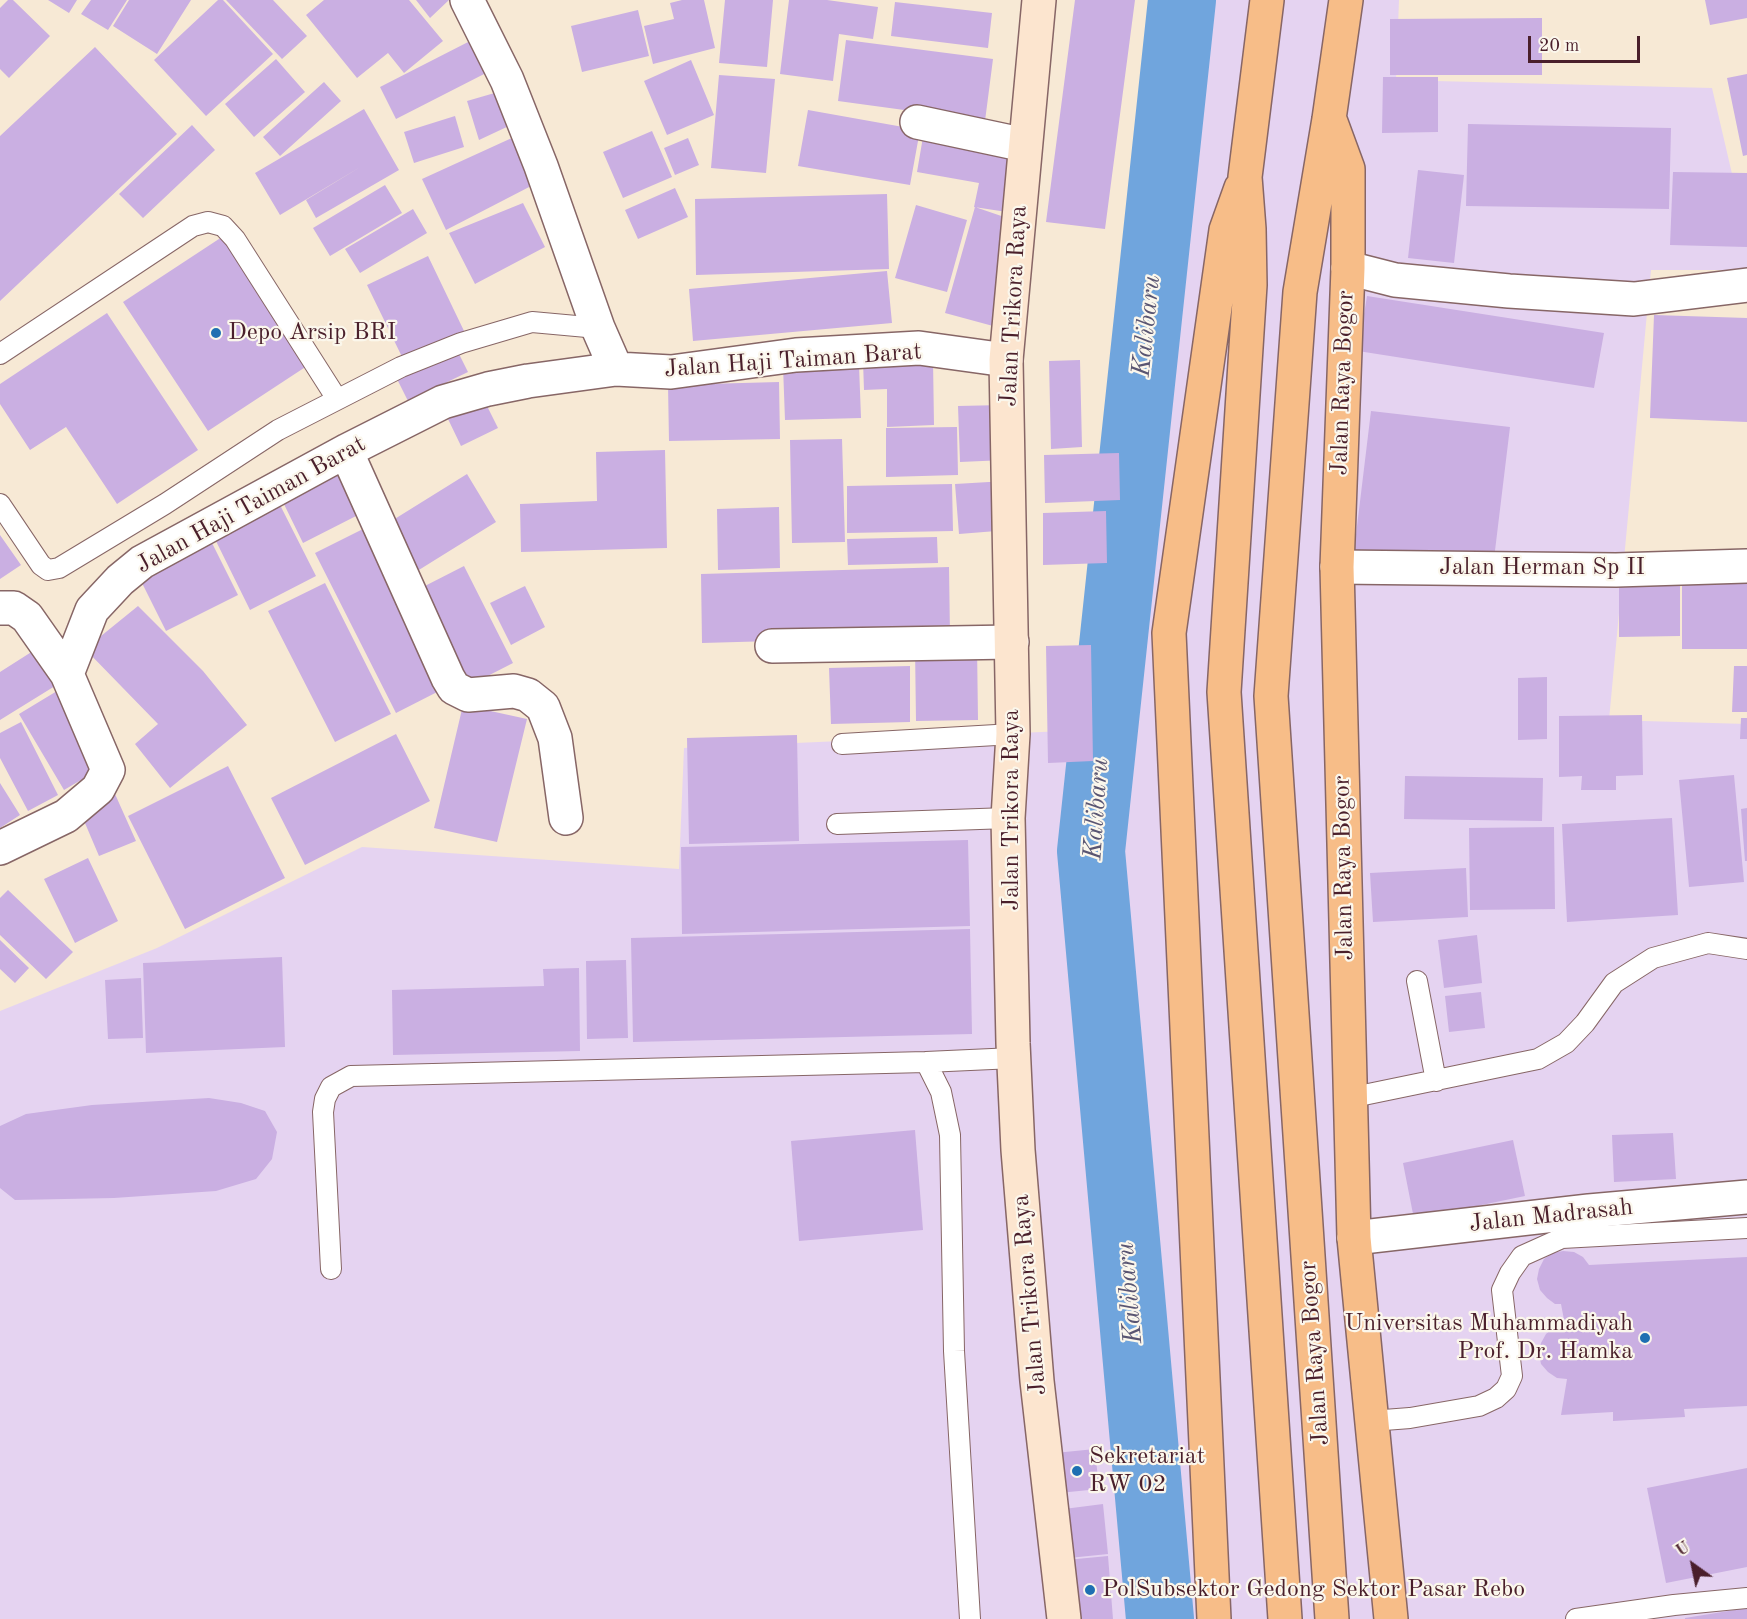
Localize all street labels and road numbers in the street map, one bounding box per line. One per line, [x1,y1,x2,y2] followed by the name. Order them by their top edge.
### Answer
[994,205,1034,407] street label: Jalan Trikora Raya
[1325,290,1361,476] street label: Jalan Raya Bogor
[663,338,923,384] street label: Jalan Haji Taiman Barat
[131,430,371,580] street label: Jalan Haji Taiman Barat
[1439,554,1645,582] street label: Jalan Herman Sp II
[998,709,1026,911] street label: Jalan Trikora Raya
[1328,775,1360,961] street label: Jalan Raya Bogor
[1007,1193,1053,1397] street label: Jalan Trikora Raya
[1468,1193,1634,1239] street label: Jalan Madrasah
[1294,1260,1336,1446] street label: Jalan Raya Bogor

